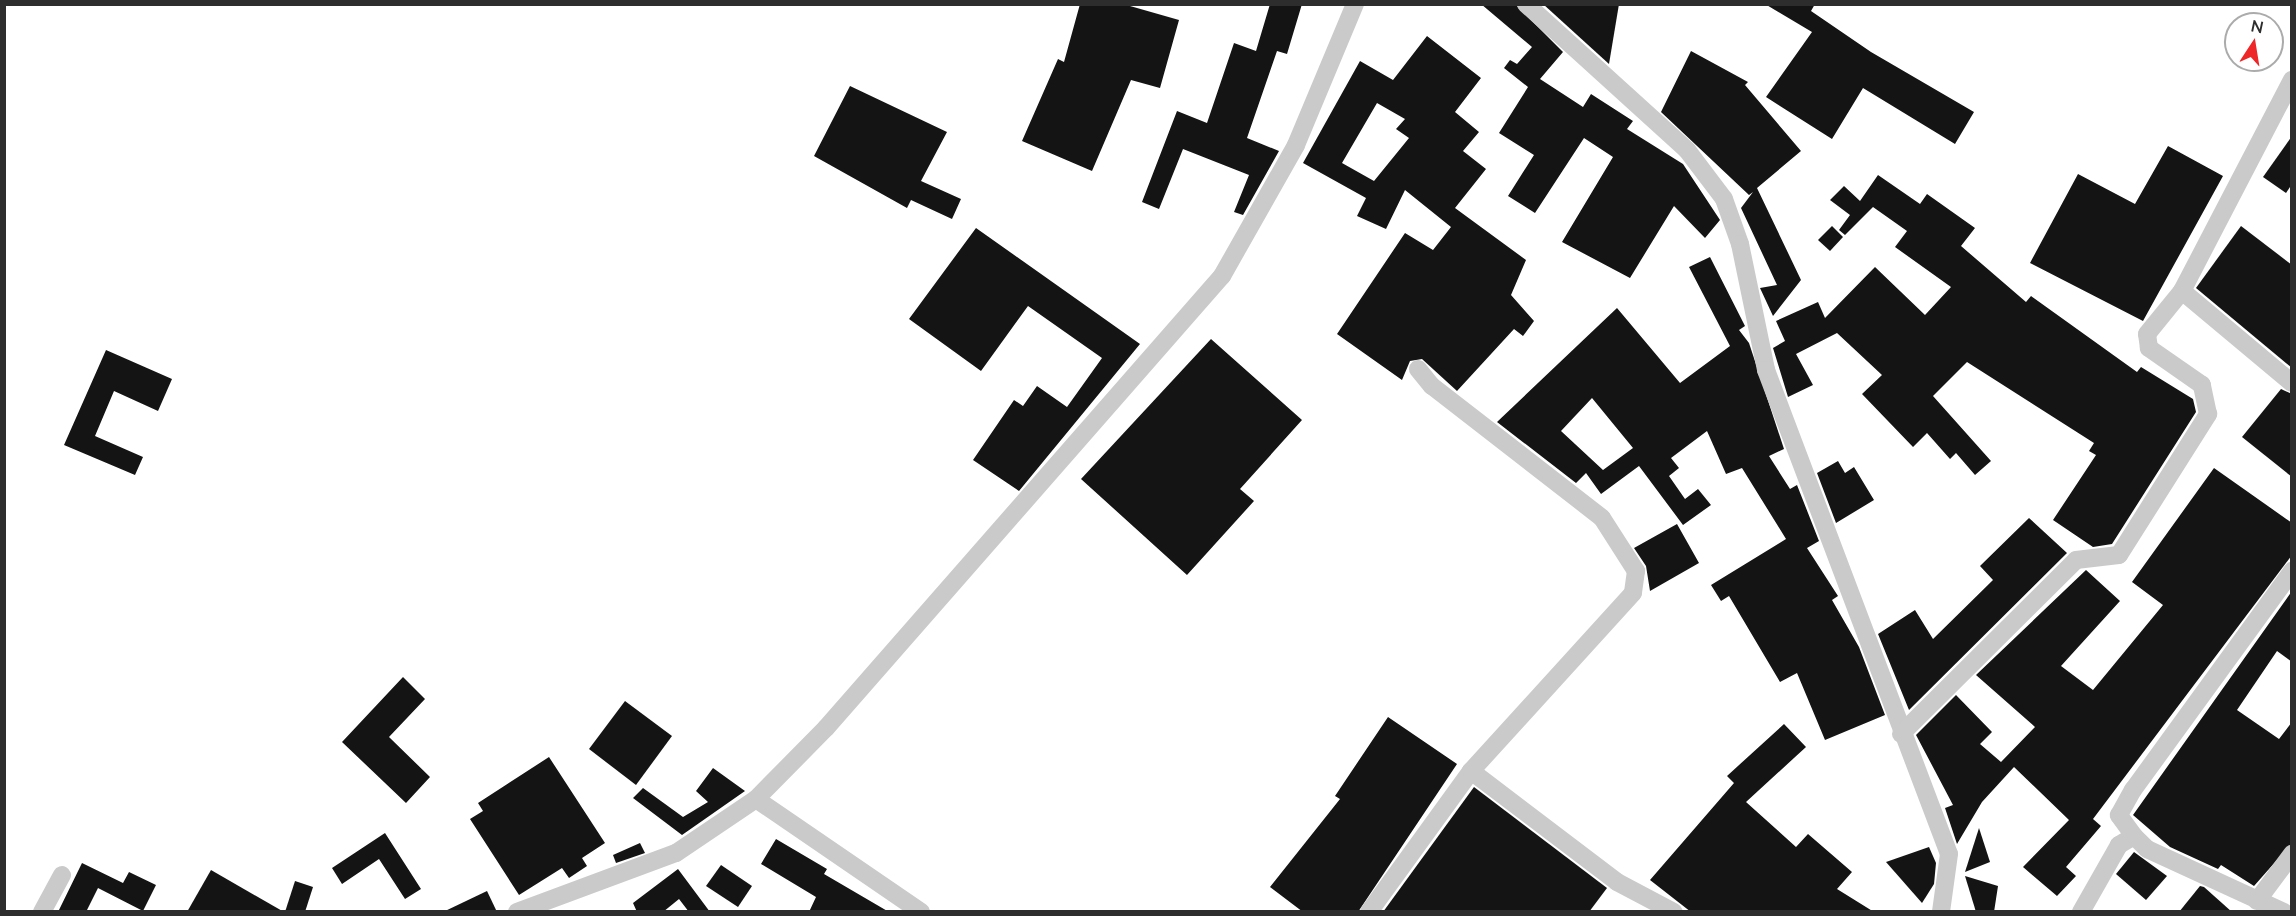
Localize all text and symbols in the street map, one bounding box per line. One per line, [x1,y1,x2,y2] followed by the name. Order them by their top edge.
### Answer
[2224,12,2284,72] north arrow
[2249,15,2265,36] text: N

